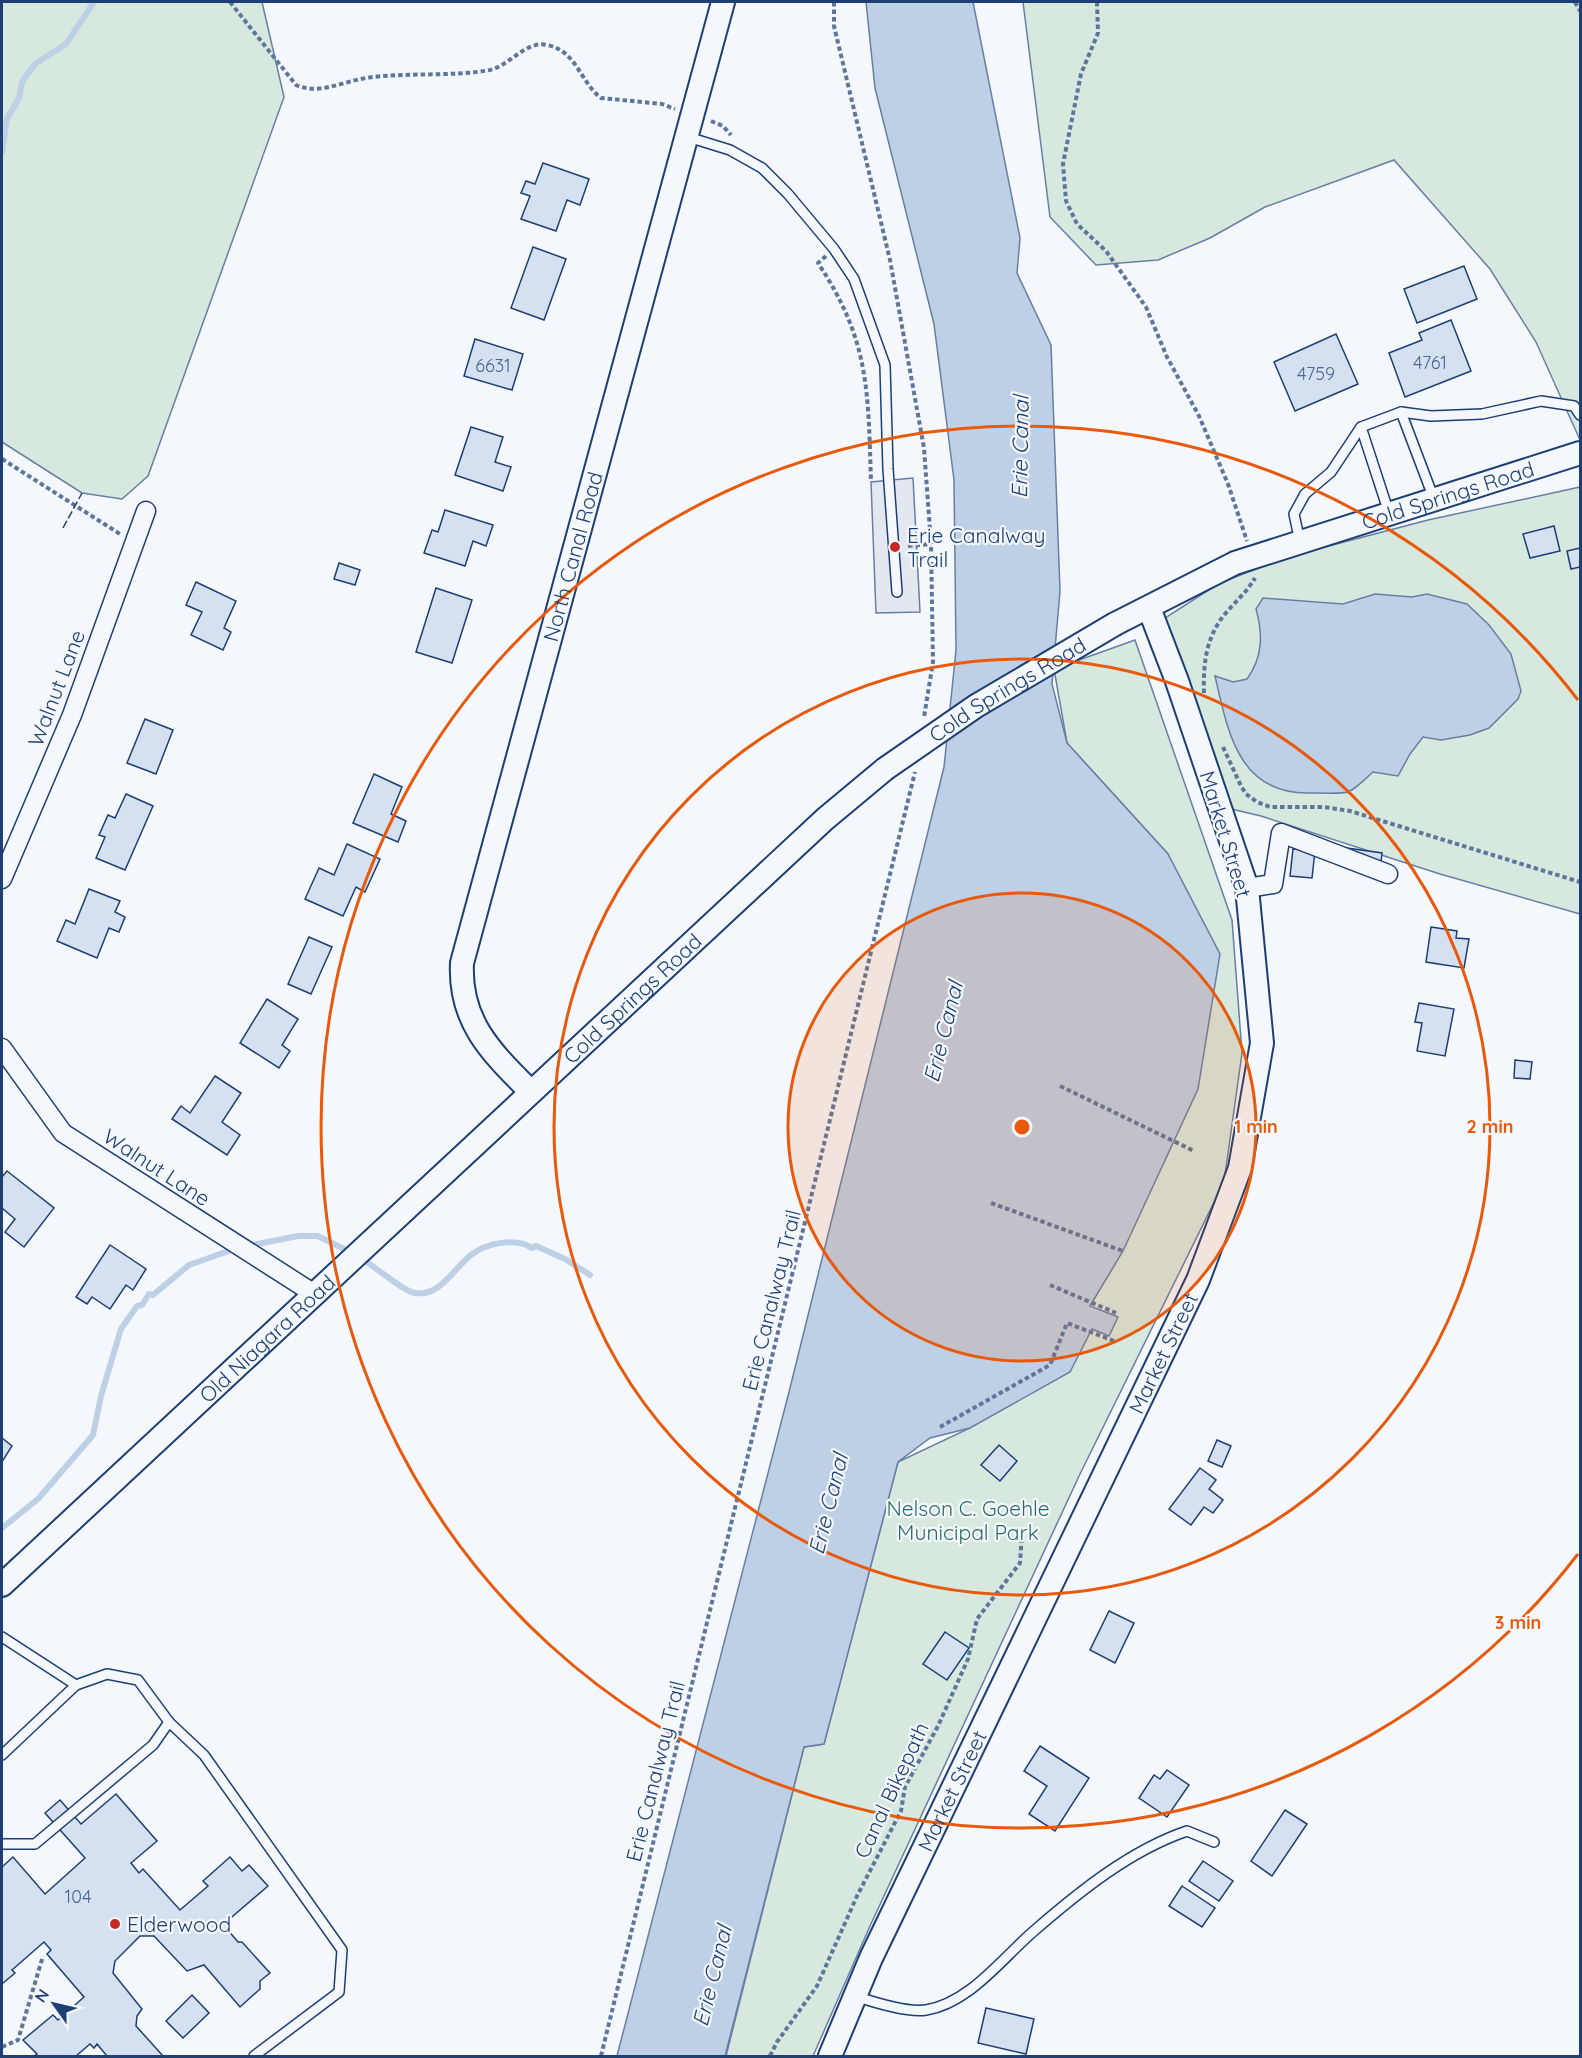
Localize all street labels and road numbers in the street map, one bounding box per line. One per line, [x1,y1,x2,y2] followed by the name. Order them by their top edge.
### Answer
[1358,456,1537,535] street label: Cold Springs Road
[537,469,608,644] street label: North Canal Road
[22,626,90,750] street label: Walnut Lane
[924,631,1090,748] street label: Cold Springs Road
[1194,768,1258,900] street label: Market Street
[558,928,707,1069] street label: Cold Springs Road
[99,1123,215,1211] street label: Walnut Lane
[736,1207,806,1393] street label: Erie Canalway Trail
[194,1269,340,1408] street label: Old Niagara Road
[1123,1288,1203,1418] street label: Market Street
[620,1678,690,1864] street label: Erie Canalway Trail
[848,1718,934,1862] street label: Canal Bikepath
[912,1726,992,1855] street label: Market Street

